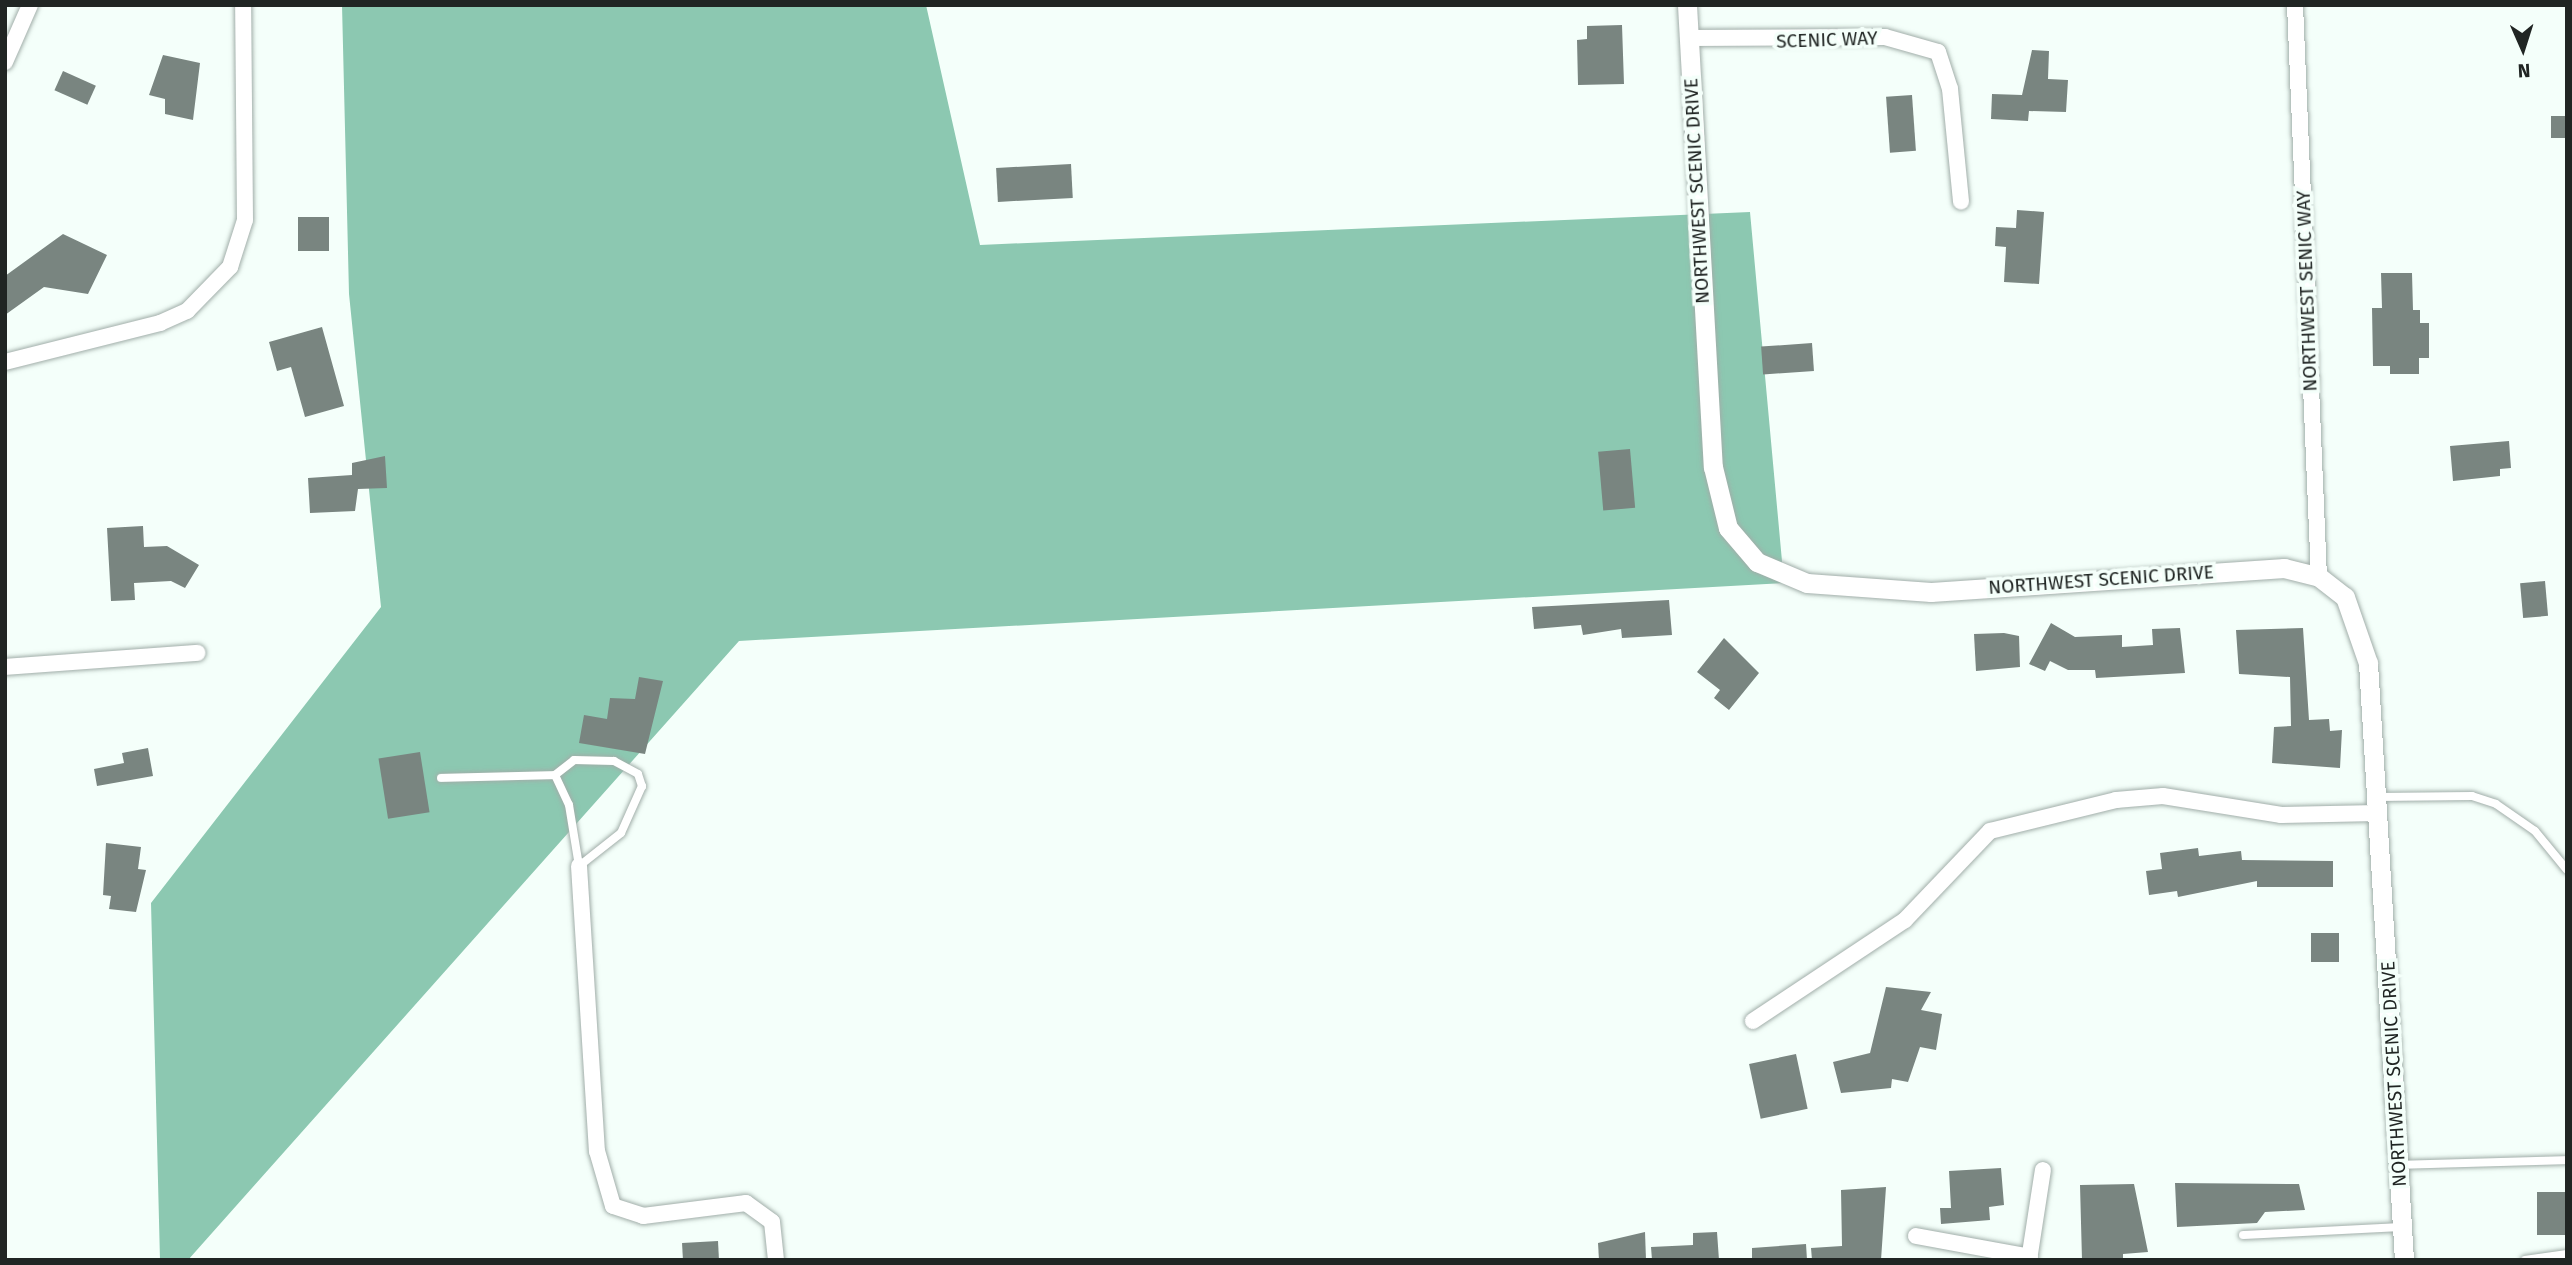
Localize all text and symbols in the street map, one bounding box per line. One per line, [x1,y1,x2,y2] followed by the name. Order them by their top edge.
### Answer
[2488,14,2558,84] north arrow
[1776,27,1878,53] street label: SCENIC WAY
[2517,59,2531,82] text: N
[1680,78,1714,304] street label: NORTHWEST SCENIC DRIVE
[2292,190,2322,392] street label: NORTHWEST SENIC WAY
[1988,561,2214,599] street label: NORTHWEST SCENIC DRIVE
[2377,961,2411,1187] street label: NORTHWEST SCENIC DRIVE

